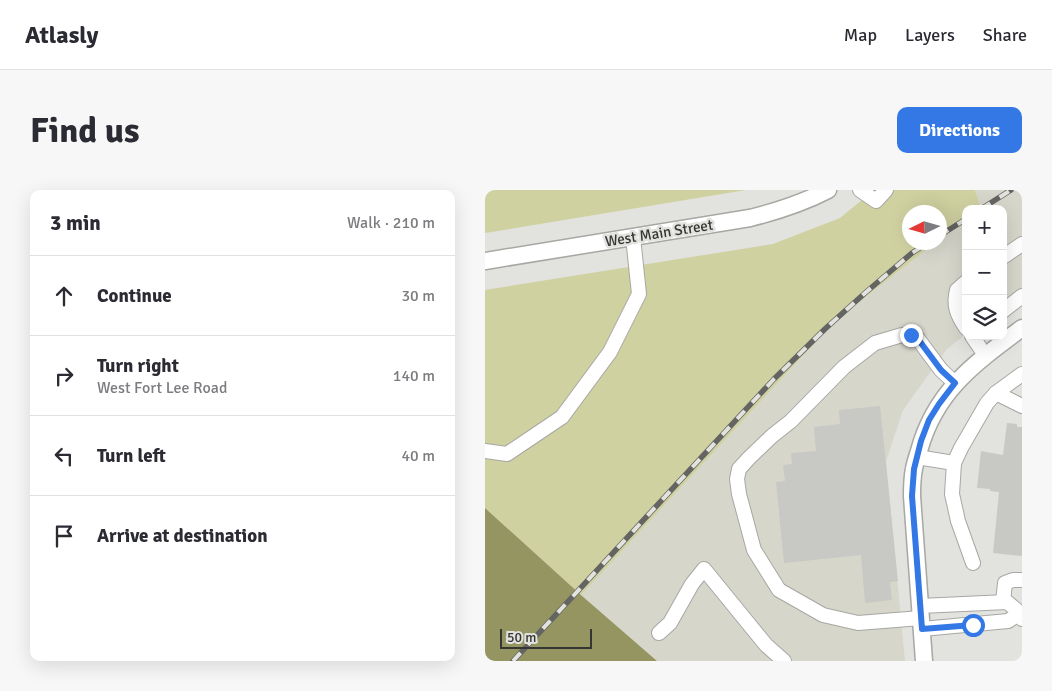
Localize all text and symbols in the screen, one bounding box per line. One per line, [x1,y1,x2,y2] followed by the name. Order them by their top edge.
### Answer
[25,20,98,50] text: Atlasly
[844,24,877,46] text: Map
[905,24,955,46] text: Layers
[983,24,1027,46] text: Share
[897,107,1022,153] button: Directions
[30,109,140,152] text: Find us
[902,205,947,250] north arrow
[962,205,1007,340] map controls
[962,205,1007,250] button: +
[50,210,101,236] text: 3 min
[347,213,435,233] text: Walk · 210 m
[604,216,714,250] street label: West Main Street
[962,250,1007,295] button: −
[50,282,78,310] icon: ahead
[97,284,172,308] text: Continue
[401,286,435,306] text: 30 m
[962,295,1007,340] button: layers
[900,324,923,347] route end
[97,354,179,378] text: Turn right
[50,362,78,390] icon: right
[393,366,435,386] text: 140 m
[97,378,227,398] text: West Fort Lee Road
[50,442,78,470] icon: left
[97,444,166,468] text: Turn left
[401,446,435,466] text: 40 m
[50,522,78,550] icon: arrive
[97,524,268,548] text: Arrive at destination
[962,614,985,637] route start
[500,626,593,649] scale bar
[507,629,536,646] text: 50 m

